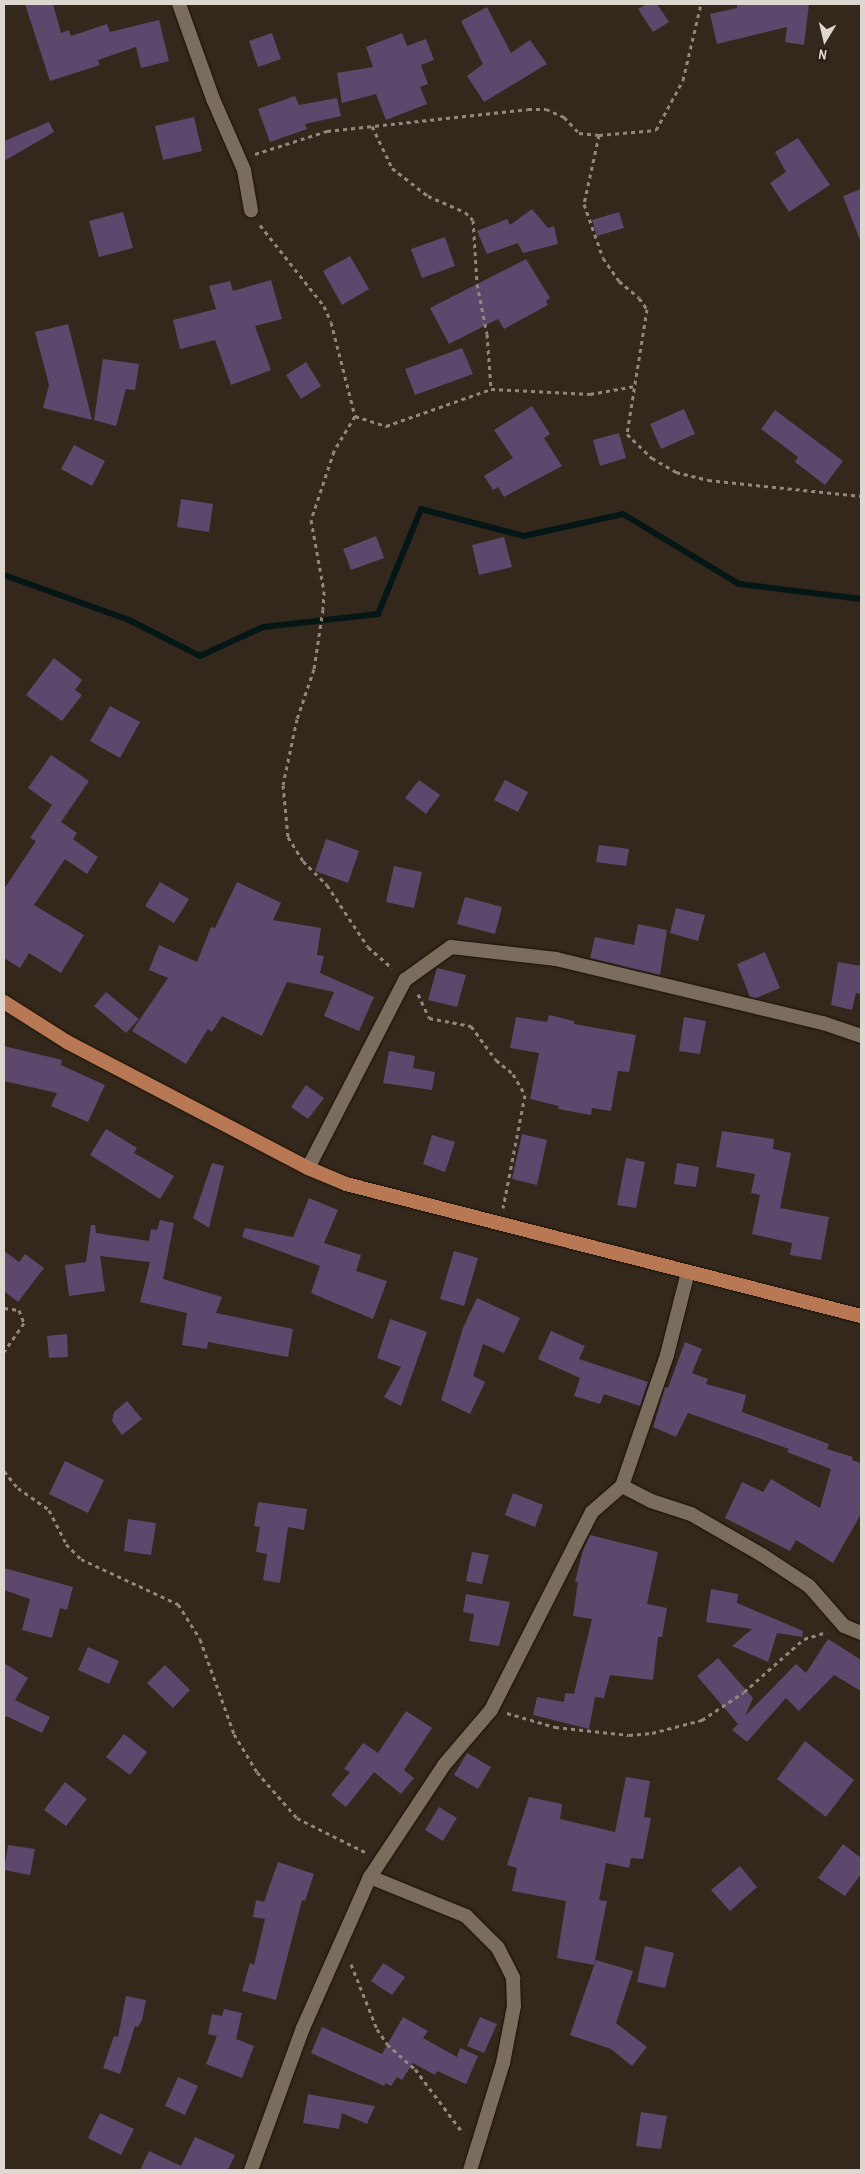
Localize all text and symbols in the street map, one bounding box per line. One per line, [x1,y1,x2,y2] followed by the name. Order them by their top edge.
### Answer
[800,15,850,65] north arrow
[817,45,828,64] text: N

